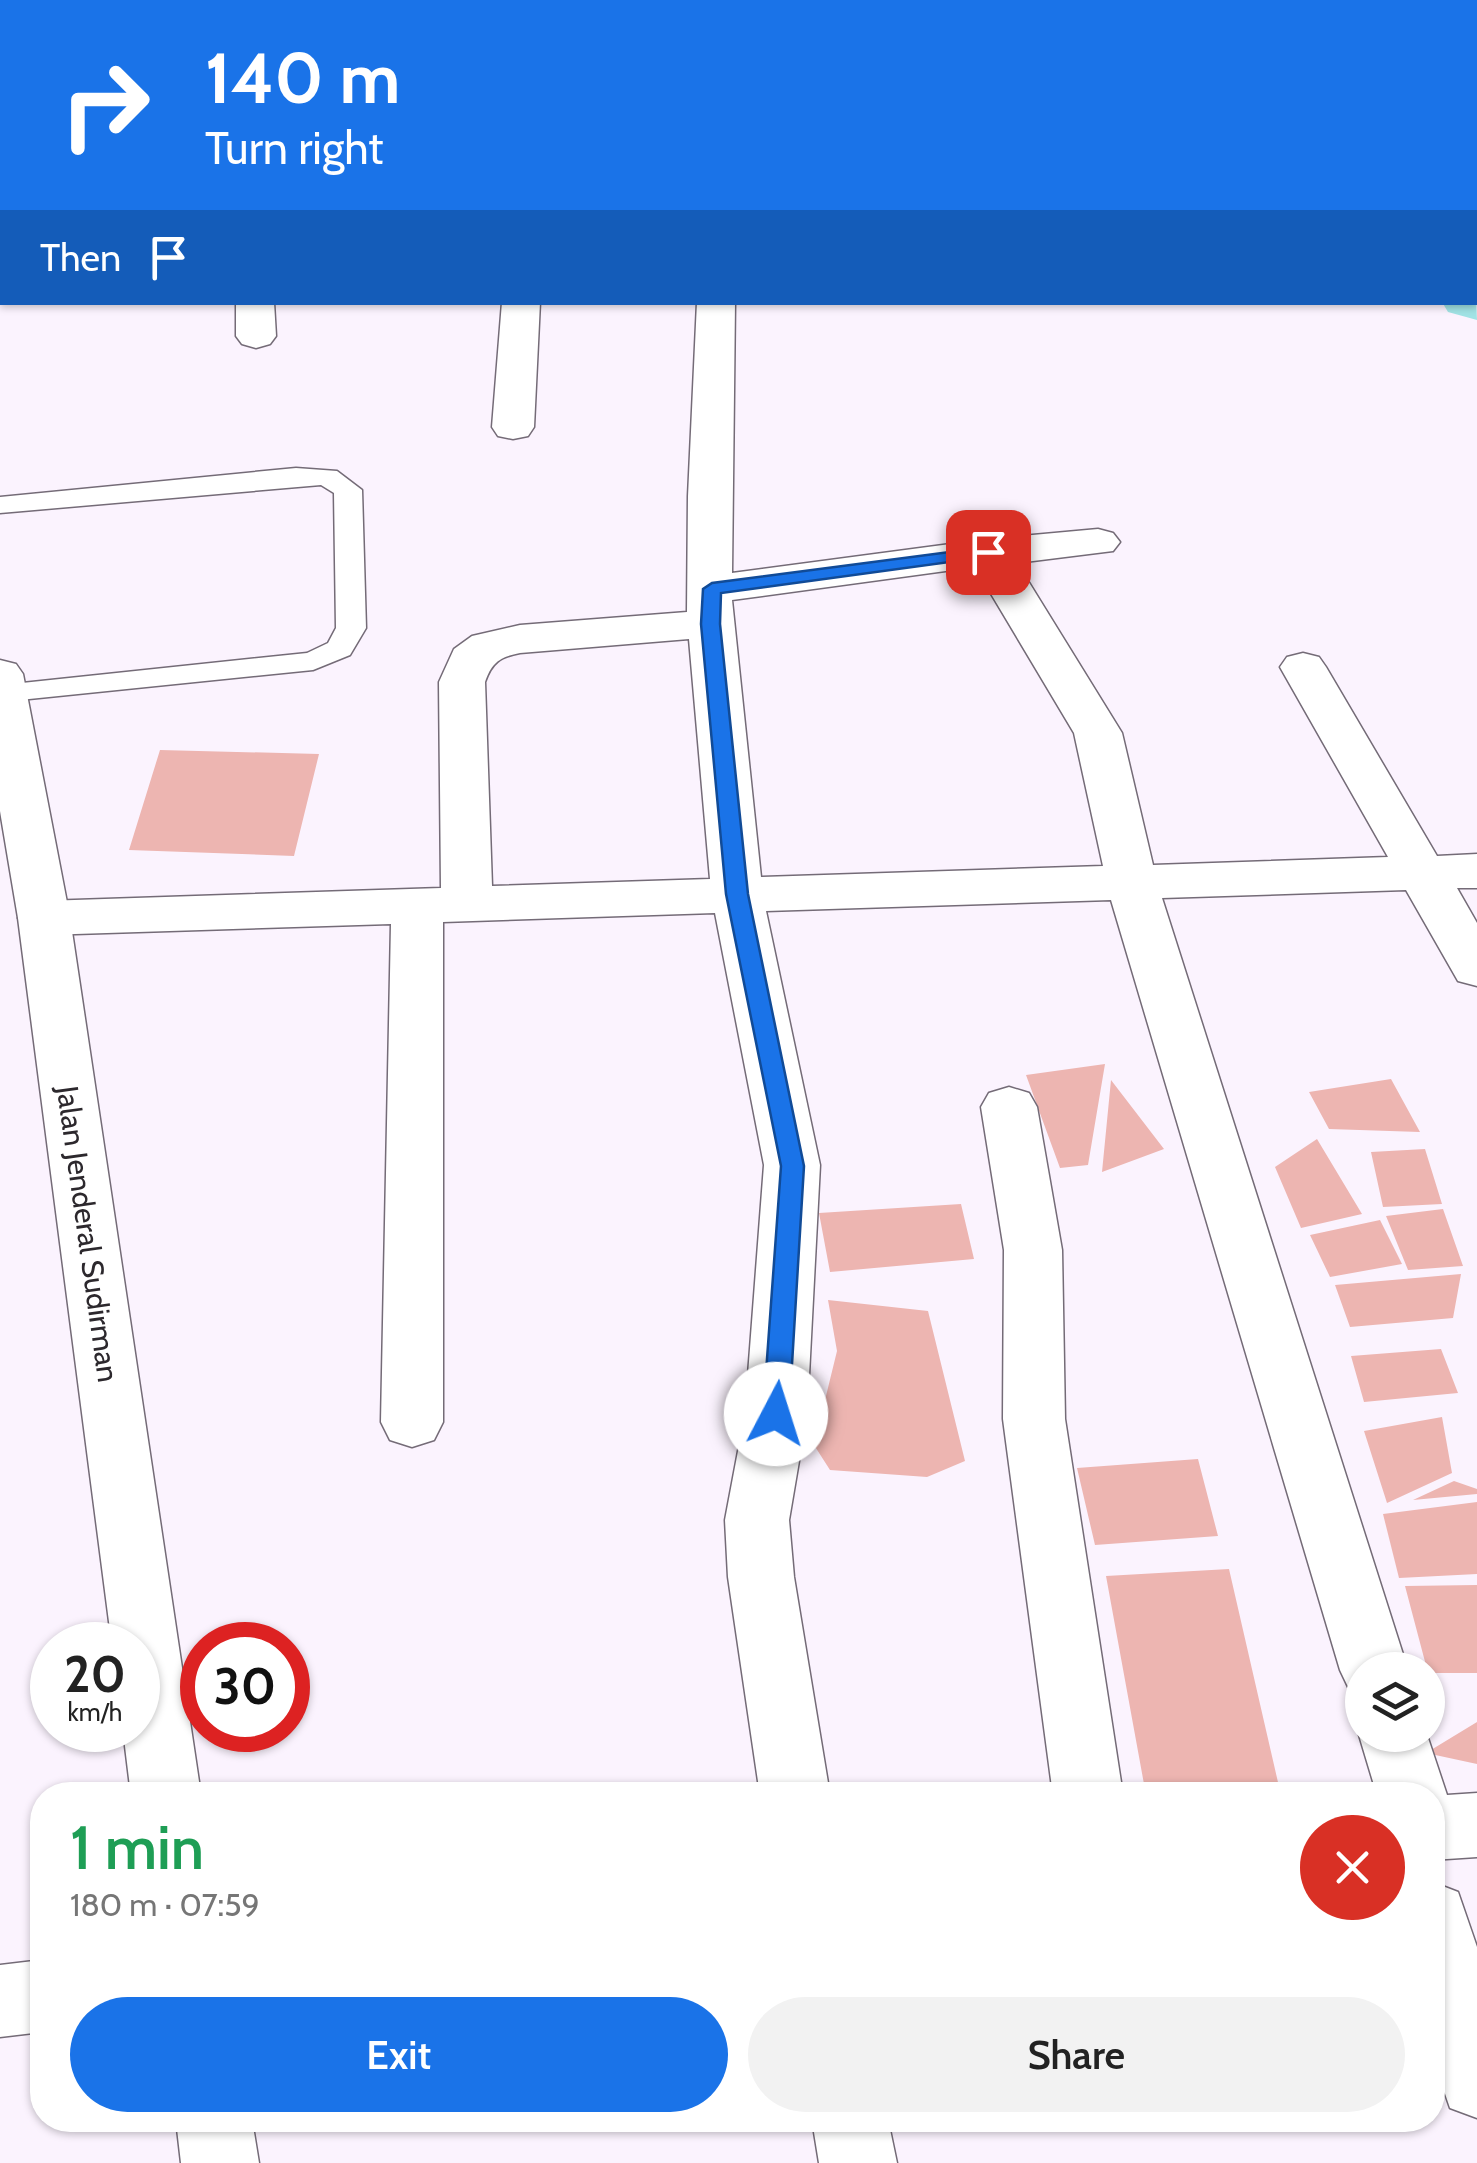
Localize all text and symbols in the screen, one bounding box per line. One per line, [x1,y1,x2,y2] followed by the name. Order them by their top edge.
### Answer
[205,35,400,121] text: 140 m
[40,40,170,170] icon: right
[205,121,384,175] text: Turn right
[141,230,196,285] icon: arrive
[40,234,121,281] text: Then
[946,510,1031,595] pin
[961,525,1016,580] icon: arrive
[49,1083,127,1384] street label: Jalan Jenderal Sudirman
[724,1362,828,1466] position arrow
[180,1622,310,1752] speed limit sign: 30
[64,1644,126,1705] text: 20
[1345,1652,1445,1752] map controls
[1345,1652,1445,1752] button: layers
[68,1697,122,1727] text: km/h
[70,1811,204,1884] text: 1 min
[1300,1815,1405,1920] button: close
[70,1885,260,1924] text: 180 m · 07:59
[70,1997,728,2112] button: Exit
[748,1997,1405,2112] button: Share

